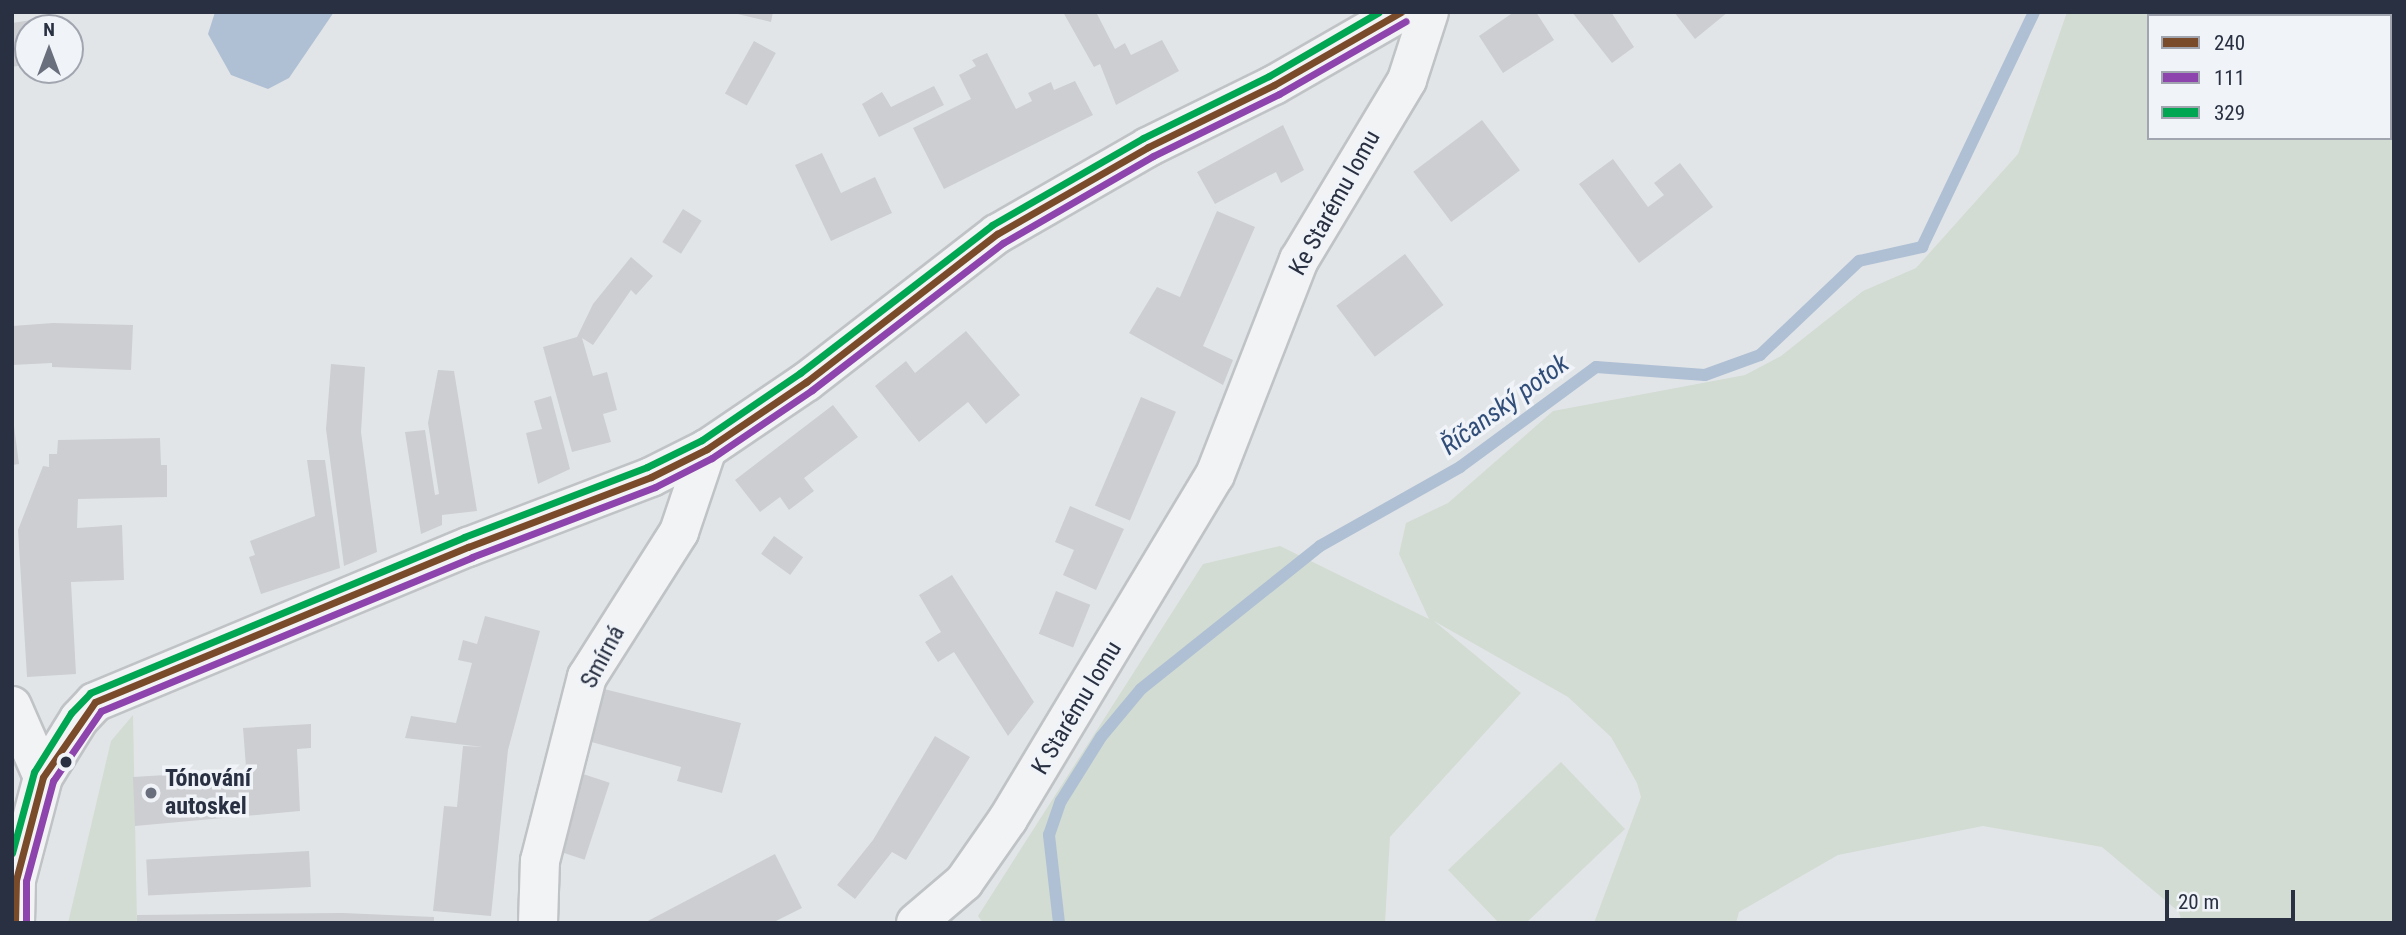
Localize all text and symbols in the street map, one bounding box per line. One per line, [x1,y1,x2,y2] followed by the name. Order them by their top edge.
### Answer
[14,14,84,84] north arrow
[2147,14,2392,140] legend
[43,18,55,41] text: N
[2214,31,2245,55] text: 240
[2214,66,2245,90] text: 111
[2214,101,2245,125] text: 329
[1283,125,1387,281] street label: Ke Starému lomu
[1435,348,1575,462] water label: Říčanský potok
[575,621,631,693] street label: Smírná
[1026,636,1128,780] street label: K Starému lomu
[59,755,73,769] unlabelled marker
[165,765,251,821] place label: Tónování autoskel
[143,785,159,801] marker: Tónování autoskel
[2168,876,2298,920] scale bar
[2178,890,2219,914] text: 20 m

